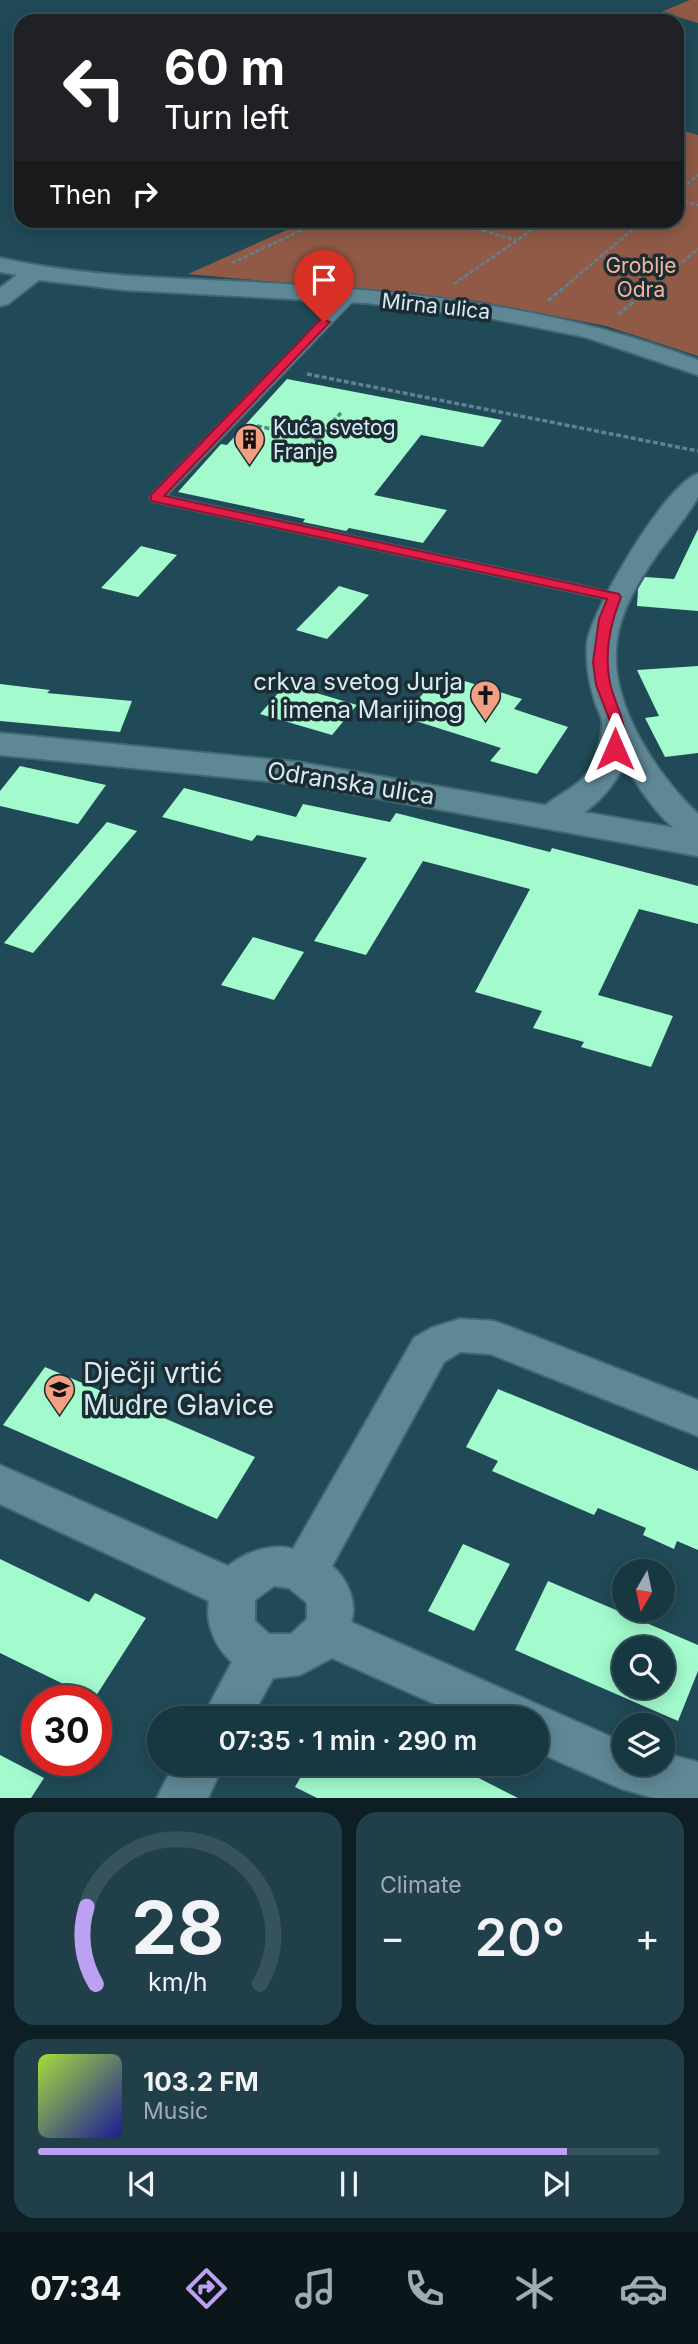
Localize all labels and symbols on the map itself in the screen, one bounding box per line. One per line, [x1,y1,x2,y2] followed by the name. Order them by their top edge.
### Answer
[294,250,354,322] pin
[605,253,677,302] park label: Groblje Odra
[380,288,492,324] street label: Mirna ulica
[273,415,396,464] place label: Kuća svetog Franje
[233,422,267,466] building icon: Kuća svetog Franje
[253,667,463,724] place label: crkva svetog Jurja i imena Marijinog
[469,678,503,722] church icon: crkva svetog Jurja i imena Marijinog
[578,712,652,786] position arrow
[265,755,437,811] street label: Odranska ulica
[83,1356,274,1422] place label: Dječji vrtić Mudre Glavice
[43,1372,77,1416] school or university icon: Dječji vrtić Mudre Glavice
[612,1559,676,1622] north arrow
[21,1685,112,1776] speed limit sign: 30

